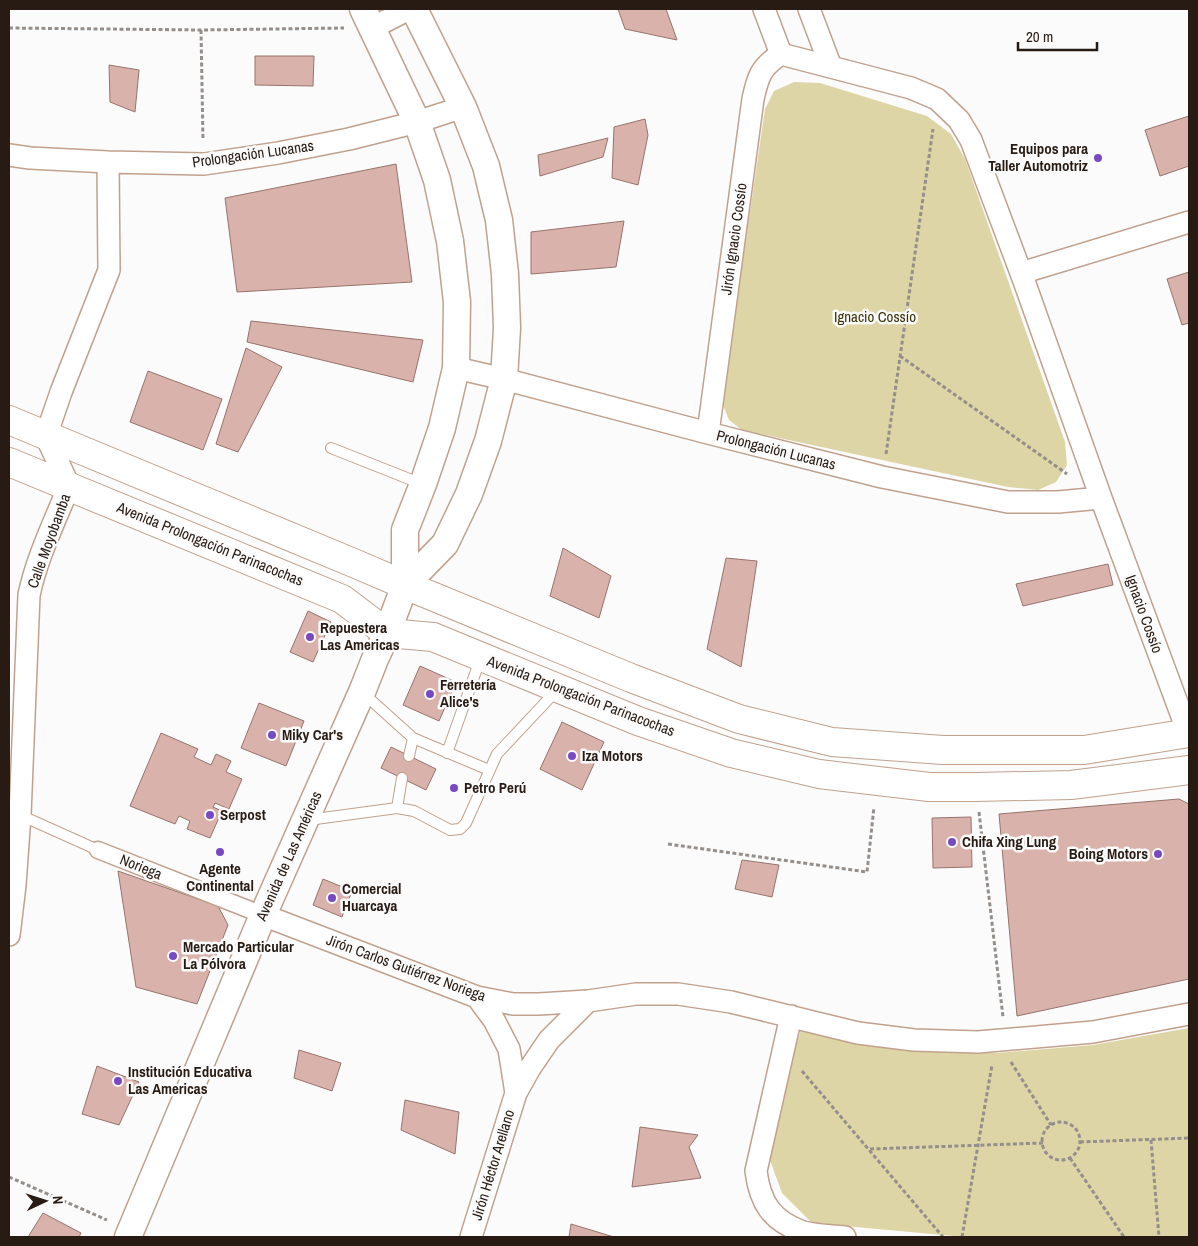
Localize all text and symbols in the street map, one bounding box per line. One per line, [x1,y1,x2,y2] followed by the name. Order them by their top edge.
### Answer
[1018,20,1097,52] scale bar
[1026,26,1053,47] text: 20 m
[191,135,315,172] street label: Prolongación Lucanas
[988,138,1088,176] place label: Equipos para Taller Automotriz
[1092,152,1104,164] marker: Equipos para Taller Automotriz
[715,181,752,296] street label: Jirón Ignacio Cossío
[834,306,916,327] park label: Ignacio Cossío
[714,425,838,475] street label: Prolongación Lucanas
[22,491,75,591] street label: Calle Moyobamba
[113,496,307,591] street label: Avenida Prolongación Parinacochas
[1121,572,1168,656] street label: Ignacio Cossío
[320,617,400,655] place label: Repuestera Las Americas
[304,631,316,643] marker: Repuestera Las Americas
[483,650,678,741] street label: Avenida Prolongación Parinacochas
[440,674,496,712] place label: Ferretería Alice's
[424,688,436,700] marker: Ferretería Alice's
[282,724,343,745] place label: Miky Car's
[266,729,278,741] marker: Miky Car's
[582,745,643,766] place label: Iza Motors
[566,750,578,762] marker: Iza Motors
[464,777,526,798] place label: Petro Perú
[448,782,460,794] marker: Petro Perú
[250,788,327,925] street label: Avenida de Las Américas
[220,804,266,825] place label: Serpost
[204,809,216,821] marker: Serpost
[962,831,1057,852] place label: Chifa Xing Lung
[946,836,958,848] marker: Chifa Xing Lung
[1069,843,1148,864] place label: Boing Motors
[214,846,226,858] marker: Agente Continental
[1152,848,1164,860] marker: Boing Motors
[117,849,166,885] street label: Noriega
[186,858,254,896] place label: Agente Continental
[342,878,401,916] place label: Comercial Huarcaya
[326,892,338,904] marker: Comercial Huarcaya
[324,929,489,1006] street label: Jirón Carlos Gutiérrez Noriega
[183,936,294,974] place label: Mercado Particular La Pólvora
[167,950,179,962] marker: Mercado Particular La Pólvora
[128,1061,252,1099] place label: Institución Educativa Las Americas
[112,1075,124,1087] marker: Institución Educativa Las Americas
[466,1107,519,1223] street label: Jirón Héctor Arellano
[20,1176,70,1226] north arrow
[49,1195,67,1205] text: N

